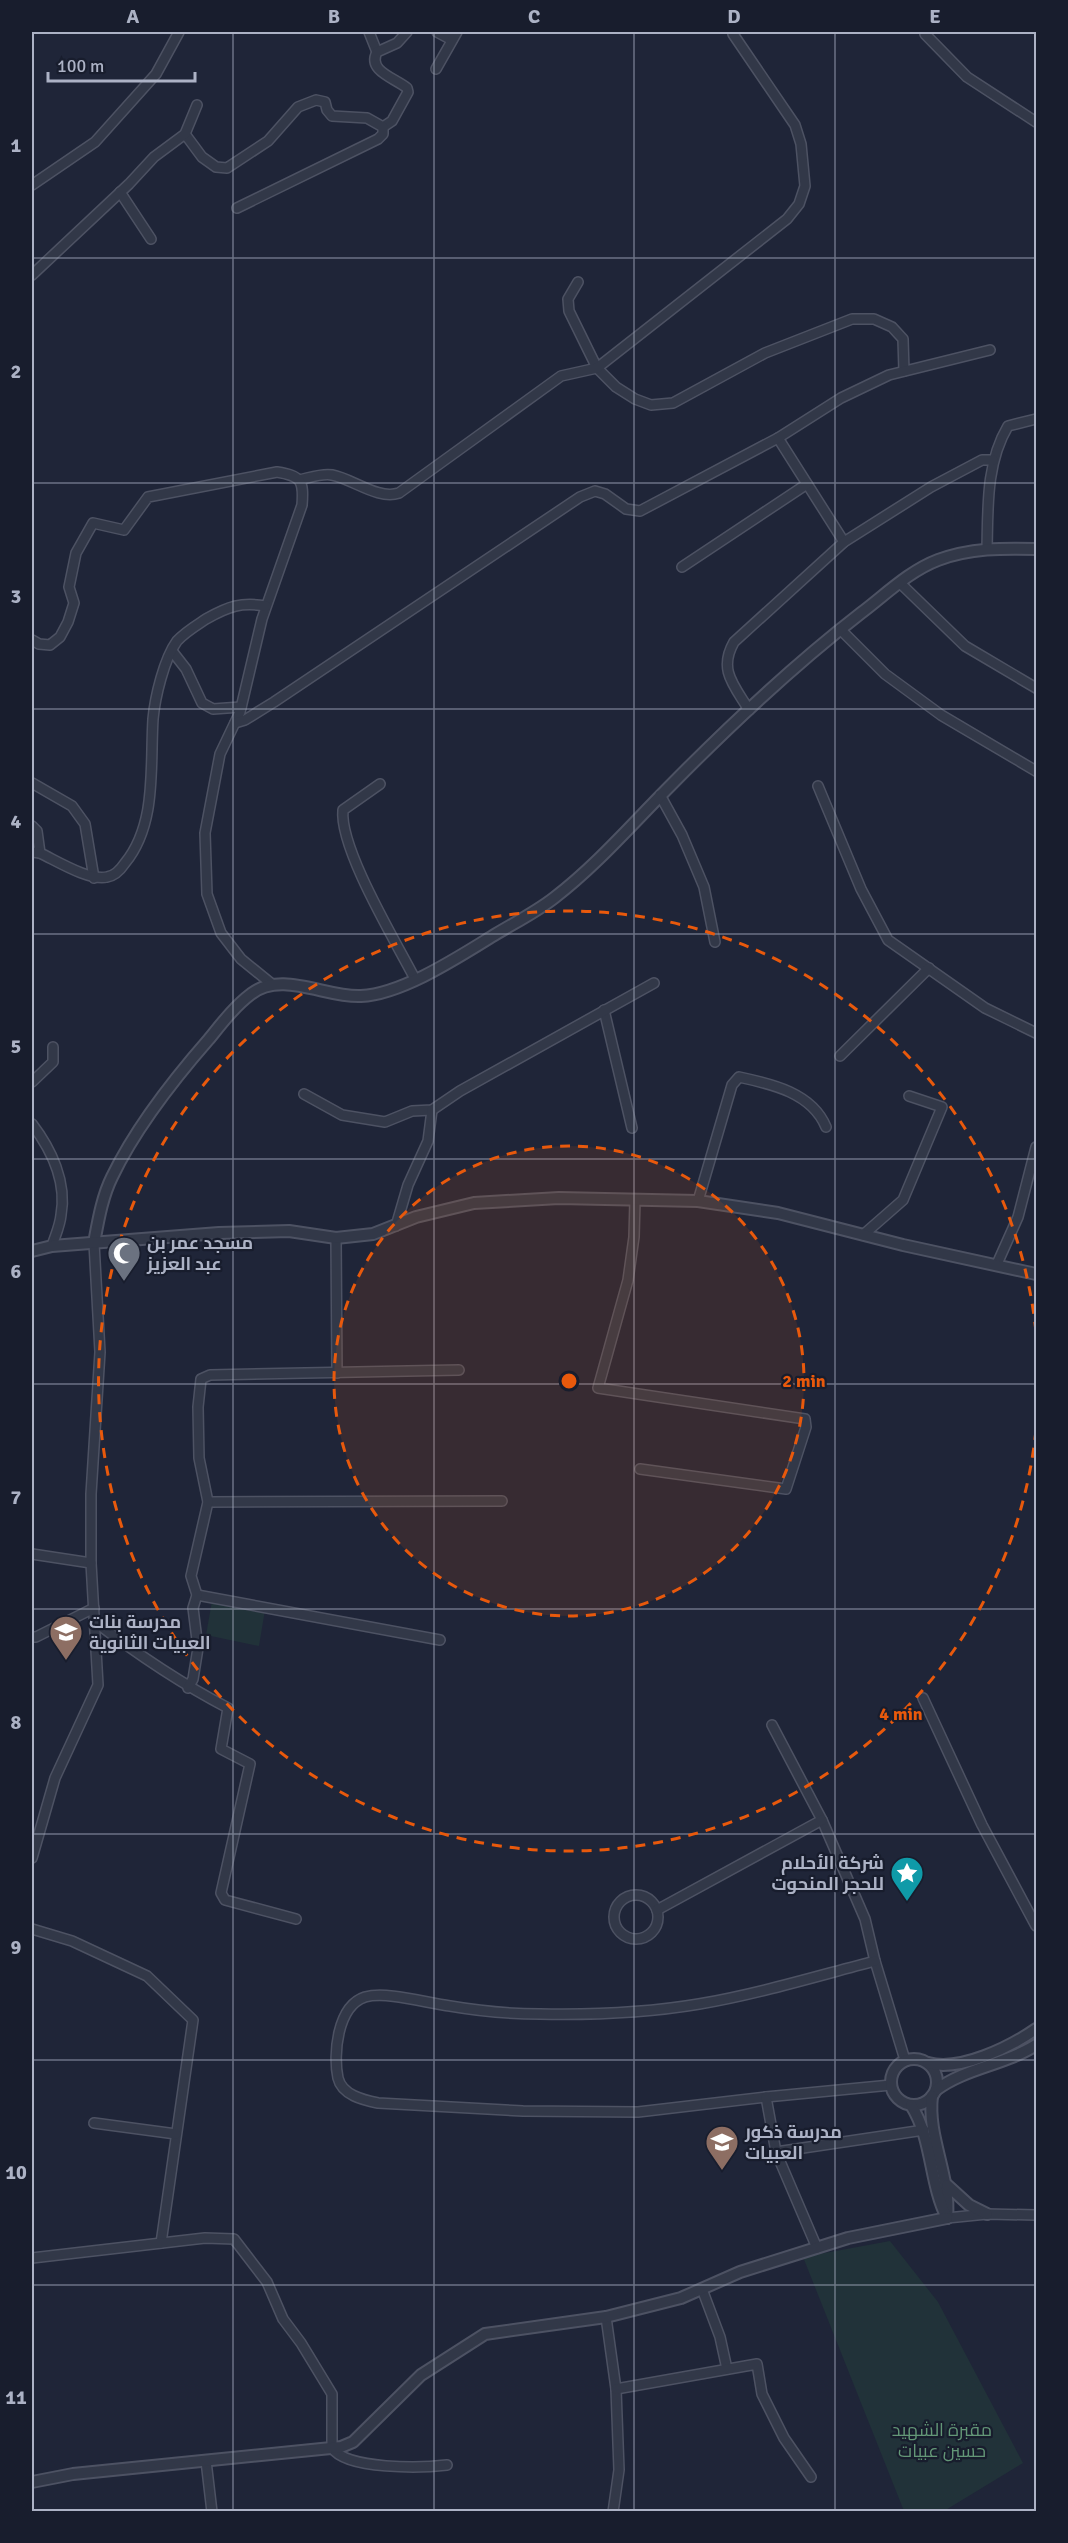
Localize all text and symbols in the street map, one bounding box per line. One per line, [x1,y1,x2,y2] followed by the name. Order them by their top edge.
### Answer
[127,4,140,29] text: A
[328,4,340,29] text: B
[528,4,540,29] text: C
[727,4,741,29] text: D
[929,4,941,29] text: E
[48,45,195,83] scale bar
[57,55,104,77] text: 100 m
[11,133,22,158] text: 1
[11,359,21,384] text: 2
[11,584,21,609] text: 3
[11,809,22,834] text: 4
[11,1034,21,1059] text: 5
[146,1232,253,1275] place label: مسجد عمر بن عبد العزيز
[106,1235,142,1282] mosque icon: مسجد عمر بن عبد العزيز
[11,1259,22,1284] text: 6
[782,1370,826,1392] text: 2 min
[559,1371,579,1391] centre of rings
[11,1485,22,1510] text: 7
[89,1611,211,1654] place label: مدرسة بنات العبيات الثانوية
[48,1614,84,1661] school or university icon: مدرسة بنات العبيات الثانوية
[879,1703,923,1725] text: 4 min
[11,1710,22,1735] text: 8
[772,1852,884,1895] place label: شركة الأحلام للحجر المنحوت
[889,1855,925,1902] place icon: شركة الأحلام للحجر المنحوت
[11,1935,22,1960] text: 9
[744,2121,842,2164] place label: مدرسة ذكور العبيات
[704,2124,740,2171] school or university icon: مدرسة ذكور العبيات
[5,2160,27,2185] text: 10
[5,2385,27,2410] text: 11
[892,2419,992,2462] park label: مقبرة الشهيد حسين عبيات

